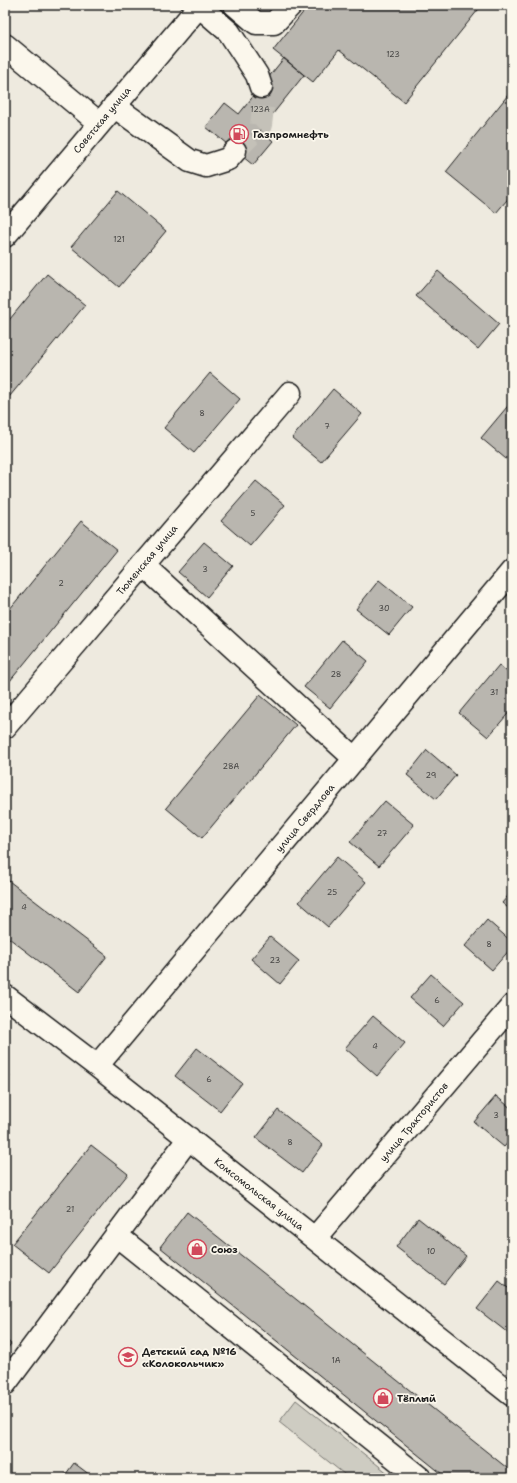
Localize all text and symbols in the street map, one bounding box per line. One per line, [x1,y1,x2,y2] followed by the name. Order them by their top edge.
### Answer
[386,49,400,60] house number: 123
[70,84,134,156] street label: Советская улица
[250,104,270,115] house number: 123А
[228,123,250,145] fuel station icon: Газпромнефть
[253,128,329,141] place label: Газпромнефть
[113,234,125,245] house number: 121
[199,408,205,419] house number: 8
[324,421,330,432] house number: 7
[251,508,256,519] house number: 5
[114,521,181,598] street label: Тюменская улица
[202,564,208,575] house number: 3
[58,578,64,589] house number: 2
[378,603,390,614] house number: 30
[331,669,341,680] house number: 28
[490,687,498,698] house number: 31
[223,761,240,772] house number: 28А
[426,770,436,781] house number: 29
[273,781,338,855] street label: улица Свердлова
[377,828,388,839] house number: 27
[327,887,337,898] house number: 25
[21,902,27,913] house number: 4
[486,939,492,950] house number: 8
[270,955,280,966] house number: 23
[434,995,440,1006] house number: 6
[372,1041,378,1052] house number: 4
[206,1074,212,1085] house number: 6
[377,1080,451,1164] street label: улица Трактористов
[493,1110,499,1121] house number: 3
[287,1137,293,1148] house number: 8
[212,1155,307,1234] street label: Комсомольская улица
[66,1204,74,1215] house number: 21
[186,1238,208,1260] shop icon: Союз
[211,1243,238,1256] place label: Союз
[427,1246,435,1257] house number: 10
[142,1345,237,1370] place label: Детский сад №16 «Колокольчик»
[117,1346,139,1368] school or university icon: Детский сад №16 «Колокольчик»
[331,1355,341,1366] house number: 1А
[372,1387,394,1409] shop icon: Тёплый
[397,1392,436,1405] place label: Тёплый

